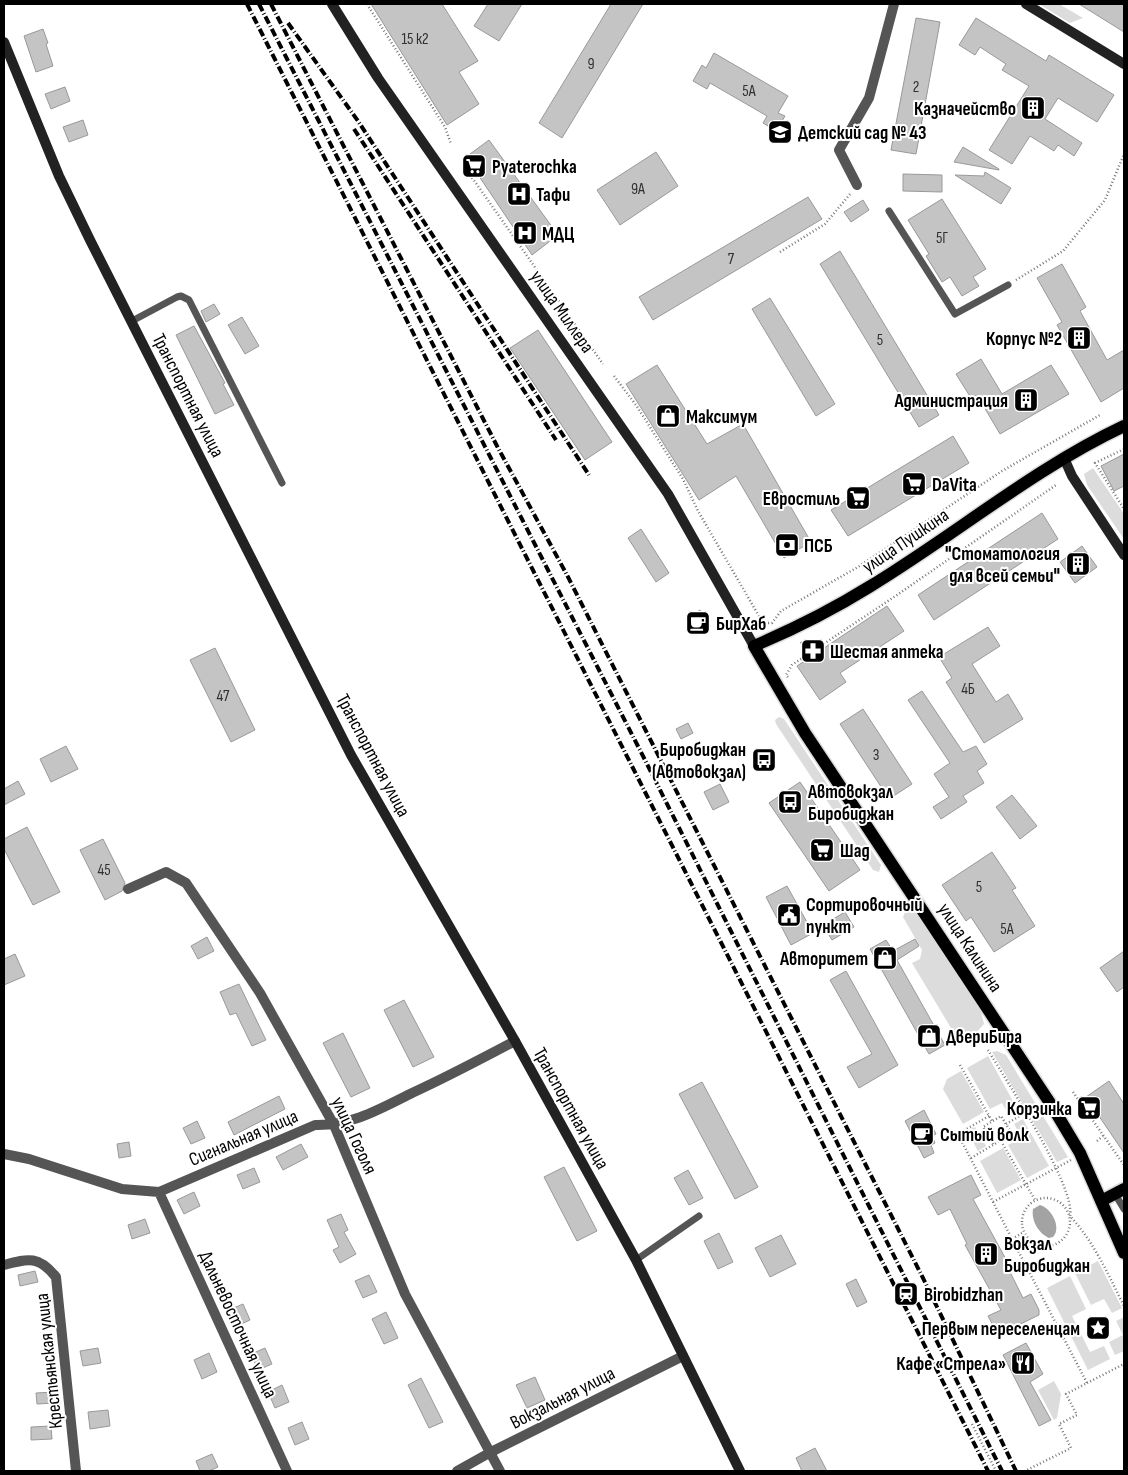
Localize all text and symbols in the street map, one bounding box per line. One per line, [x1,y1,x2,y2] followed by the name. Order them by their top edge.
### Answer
[401,30,429,49] house number: 15 к2
[587,55,595,74] house number: 9
[913,78,919,97] house number: 2
[742,82,756,101] house number: 5А
[1020,95,1046,121] building icon: Казначейство
[914,98,1016,121] place label: Казначейство
[767,119,793,145] school or university icon: Детский сад № 43
[798,122,927,145] place label: Детский сад № 43
[461,153,487,179] supermarket icon: Pyaterochka
[492,156,577,179] place label: Pyaterochka
[631,180,645,199] house number: 9А
[506,181,532,207] hospital icon: Тафи
[536,184,570,207] place label: Тафи
[512,220,538,246] hospital icon: МДЦ
[542,223,575,246] place label: МДЦ
[936,229,948,248] house number: 5Г
[728,250,735,269] house number: 7
[525,266,599,358] street label: улица Миллера
[1066,325,1092,351] building icon: Корпус №2
[986,328,1062,351] place label: Корпус №2
[147,330,229,461] street label: Транспортная улица
[877,331,883,350] house number: 5
[1013,387,1039,413] building icon: Администрация
[893,390,1008,413] place label: Администрация
[655,403,681,429] shop icon: Максимум
[686,406,757,429] place label: Максимум
[901,471,927,497] supermarket icon: DaVita
[932,474,977,497] place label: DaVita
[845,485,871,511] supermarket icon: Евростиль
[763,488,840,511] place label: Евростиль
[858,504,954,579] street label: улица Пушкина
[774,532,800,558] bank icon: ПСБ
[804,535,833,558] place label: ПСБ
[945,543,1060,588] place label: "Стоматология для всей семьи"
[1065,551,1091,577] building icon: "Стоматология для всей семьи"
[685,610,711,636] cafe icon: БирХаб
[716,613,766,636] place label: БирХаб
[800,638,826,664] pharmacy icon: Шестая аптека
[830,641,944,664] place label: Шестая аптека
[961,680,975,699] house number: 4Б
[217,687,230,706] house number: 47
[331,690,415,821] street label: Транспортная улица
[652,739,746,784] place label: Биробиджан (Автовокзал)
[873,746,879,765] house number: 3
[751,747,777,773] bus stop icon: Биробиджан (Автовокзал)
[807,781,894,826] place label: Автовокзал Биробиджан
[777,789,803,815] bus stop icon: Автовокзал Биробиджан
[809,837,835,863] supermarket icon: Шад
[840,840,870,863] place label: Шад
[97,861,111,880] house number: 45
[976,878,982,897] house number: 5
[806,894,922,939] place label: Сортировочный пункт
[932,899,1007,997] street label: улица Калинина
[776,902,802,928] public building icon: Сортировочный пункт
[1000,920,1014,939] house number: 5А
[872,945,898,971] shop icon: Авторитет
[779,948,868,971] place label: Авторитет
[916,1023,942,1049] shop icon: ДвериБира
[946,1026,1022,1049] place label: ДвериБира
[528,1044,614,1174] street label: Транспортная улица
[326,1093,382,1178] street label: улица Гоголя
[1076,1095,1102,1121] supermarket icon: Корзинка
[1007,1098,1072,1121] place label: Корзинка
[186,1105,302,1172] street label: Сигнальная улица
[909,1121,935,1147] cafe icon: Сытый волк
[940,1124,1029,1147] place label: Сытый волк
[1004,1233,1090,1278] place label: Вокзал Биробиджан
[973,1241,999,1267] building icon: Вокзал Биробиджан
[193,1247,282,1402] street label: Дальневосточная улица
[893,1281,919,1307] station icon: Birobidzhan
[924,1284,1003,1307] place label: Birobidzhan
[31,1292,68,1430] street label: Крестьянская улица
[1085,1315,1111,1341] place icon: Первым переселенцам
[922,1318,1080,1341] place label: Первым переселенцам
[1010,1350,1036,1376] restaurant icon: Кафе «Стрела»
[896,1353,1006,1376] place label: Кафе «Стрела»
[506,1362,619,1435] street label: Вокзальная улица

